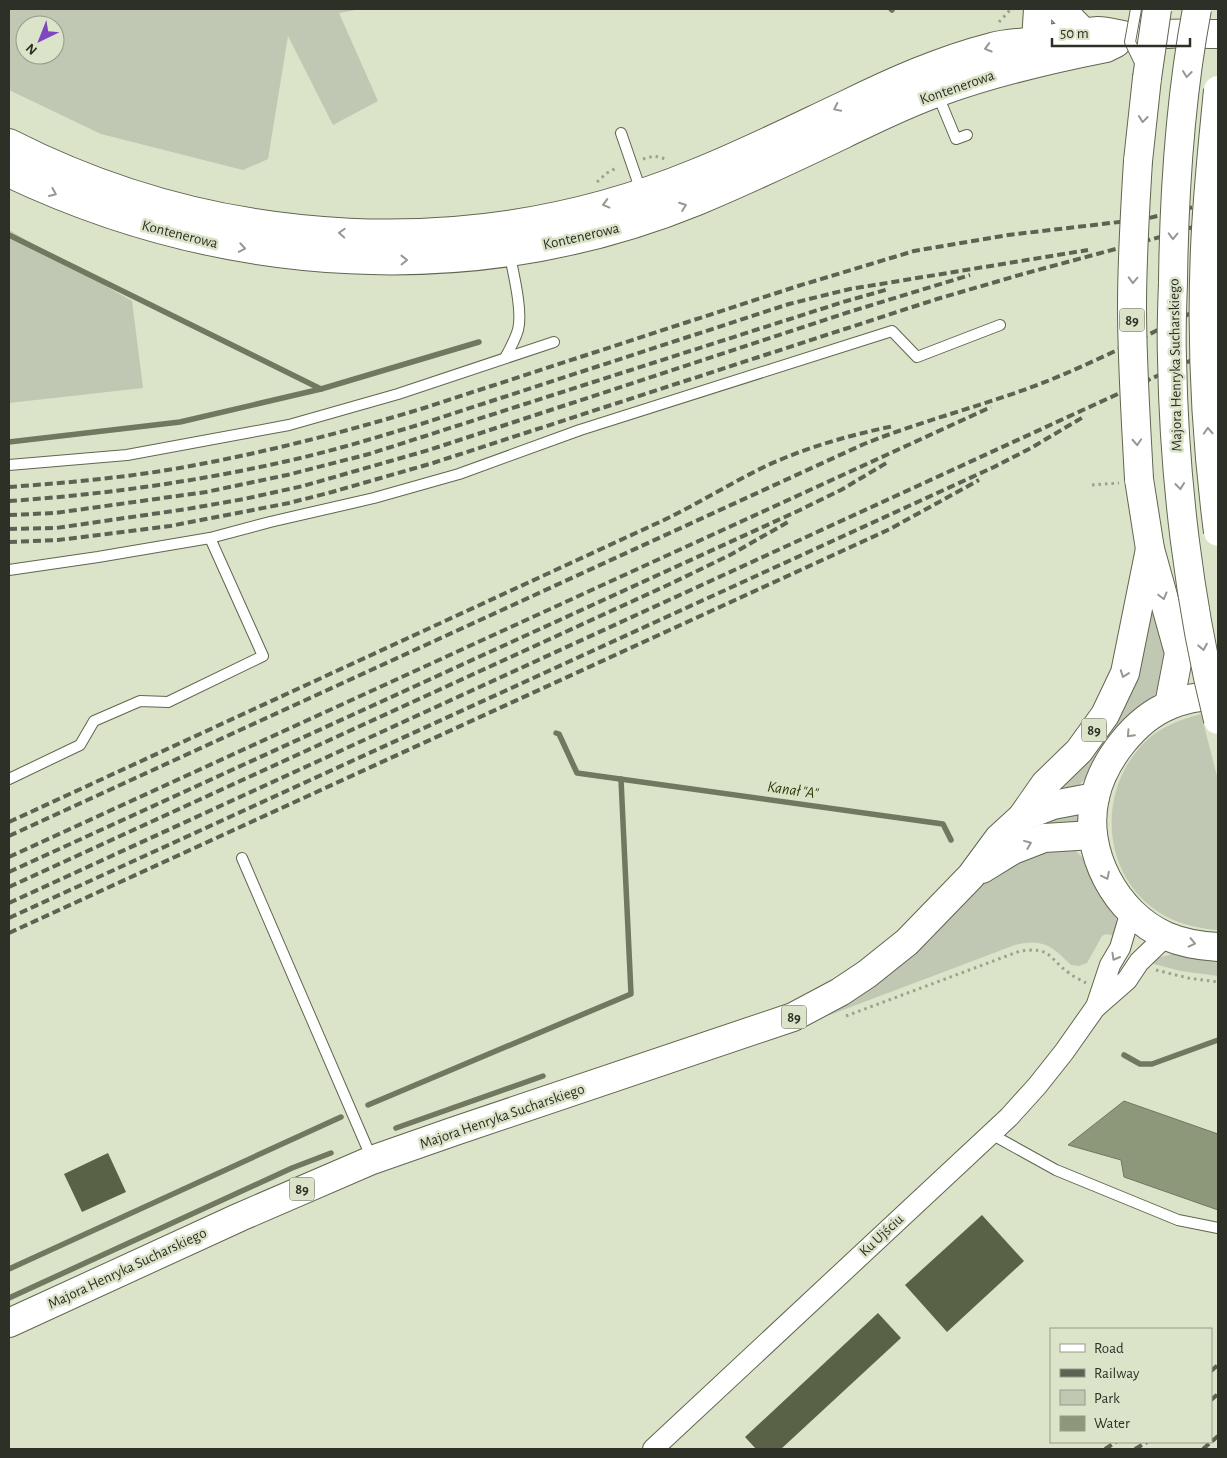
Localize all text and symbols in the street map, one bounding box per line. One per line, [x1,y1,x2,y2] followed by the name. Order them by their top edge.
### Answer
[15,15,65,65] north arrow
[1052,15,1190,47] scale bar
[1060,26,1089,41] text: 50 m
[23,40,40,57] text: N
[984,43,992,53] one-way arrow
[918,68,996,107] street label: Kontenerowa
[1182,71,1193,79] one-way arrow
[833,102,842,113] one-way arrow
[1138,116,1149,124] one-way arrow
[48,187,57,197] one-way arrow
[603,198,611,208] one-way arrow
[678,202,686,212] one-way arrow
[140,218,219,251] street label: Kontenerowa
[542,220,621,253] street label: Kontenerowa
[337,227,345,238] one-way arrow
[1168,232,1178,240] one-way arrow
[238,242,247,253] one-way arrow
[400,255,408,265] one-way arrow
[1127,276,1138,284] one-way arrow
[1166,278,1185,452] street label: Majora Henryka Sucharskiego
[1120,308,1144,332] road number: 89
[1203,427,1214,435] one-way arrow
[1131,438,1142,446] one-way arrow
[1174,482,1185,490] one-way arrow
[1157,591,1168,600] one-way arrow
[1197,642,1207,651] one-way arrow
[1120,669,1130,678] one-way arrow
[1082,718,1106,742] road number: 89
[1127,729,1136,738] one-way arrow
[766,778,820,802] water label: Kanał "A"
[1023,840,1032,850] one-way arrow
[1100,871,1110,880] one-way arrow
[1187,937,1196,948] one-way arrow
[1112,951,1122,960] one-way arrow
[782,1006,806,1028] road number: 89
[418,1081,586,1152] street label: Majora Henryka Sucharskiego
[290,1178,314,1200] road number: 89
[856,1211,906,1259] street label: Ku Ujściu
[46,1225,209,1312] street label: Majora Henryka Sucharskiego
[1050,1328,1212,1443] legend
[1094,1341,1124,1356] text: Road
[1094,1366,1140,1381] text: Railway
[1094,1391,1120,1406] text: Park
[1094,1416,1130,1431] text: Water

